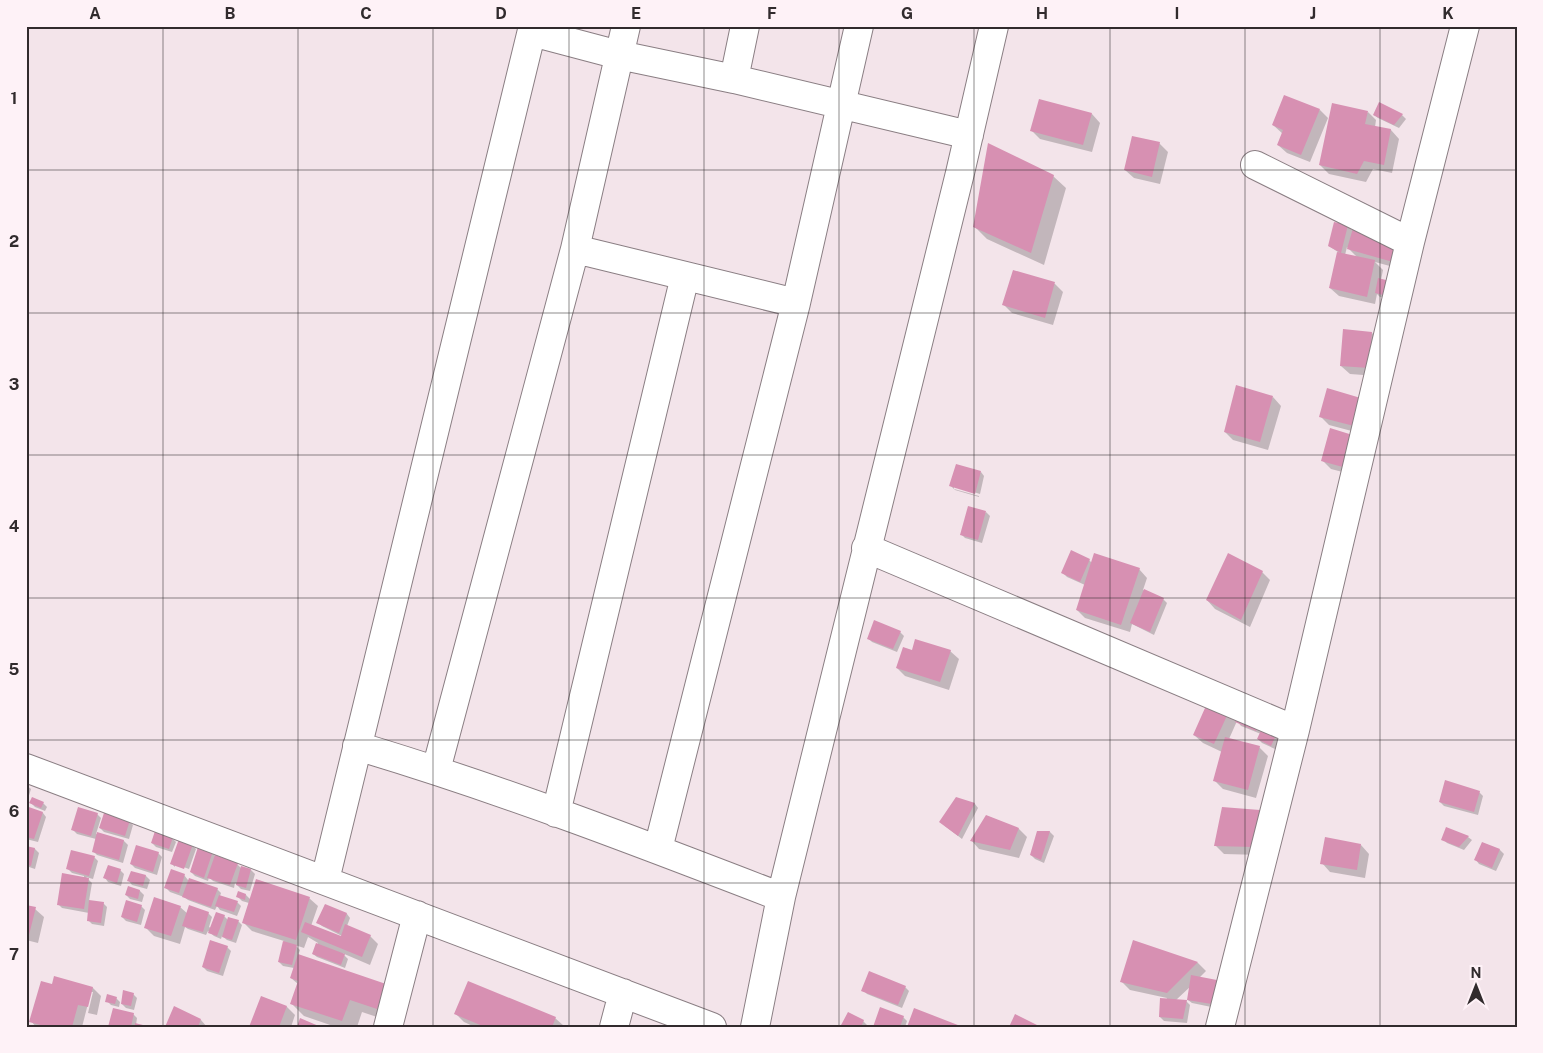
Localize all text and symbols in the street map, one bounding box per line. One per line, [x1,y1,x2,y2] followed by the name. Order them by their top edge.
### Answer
[89,4,101,23] text: A
[225,4,236,23] text: B
[360,4,372,23] text: C
[495,4,507,23] text: D
[631,4,641,23] text: E
[767,4,777,23] text: F
[901,4,913,23] text: G
[1036,4,1048,23] text: H
[1175,4,1179,23] text: I
[1310,4,1316,23] text: J
[1442,4,1454,23] text: K
[11,89,17,108] text: 1
[9,232,19,251] text: 2
[9,375,19,394] text: 3
[9,517,20,536] text: 4
[9,660,20,679] text: 5
[9,802,19,821] text: 6
[9,945,19,964] text: 7
[1450,960,1500,1010] north arrow
[1471,965,1481,981] text: N

